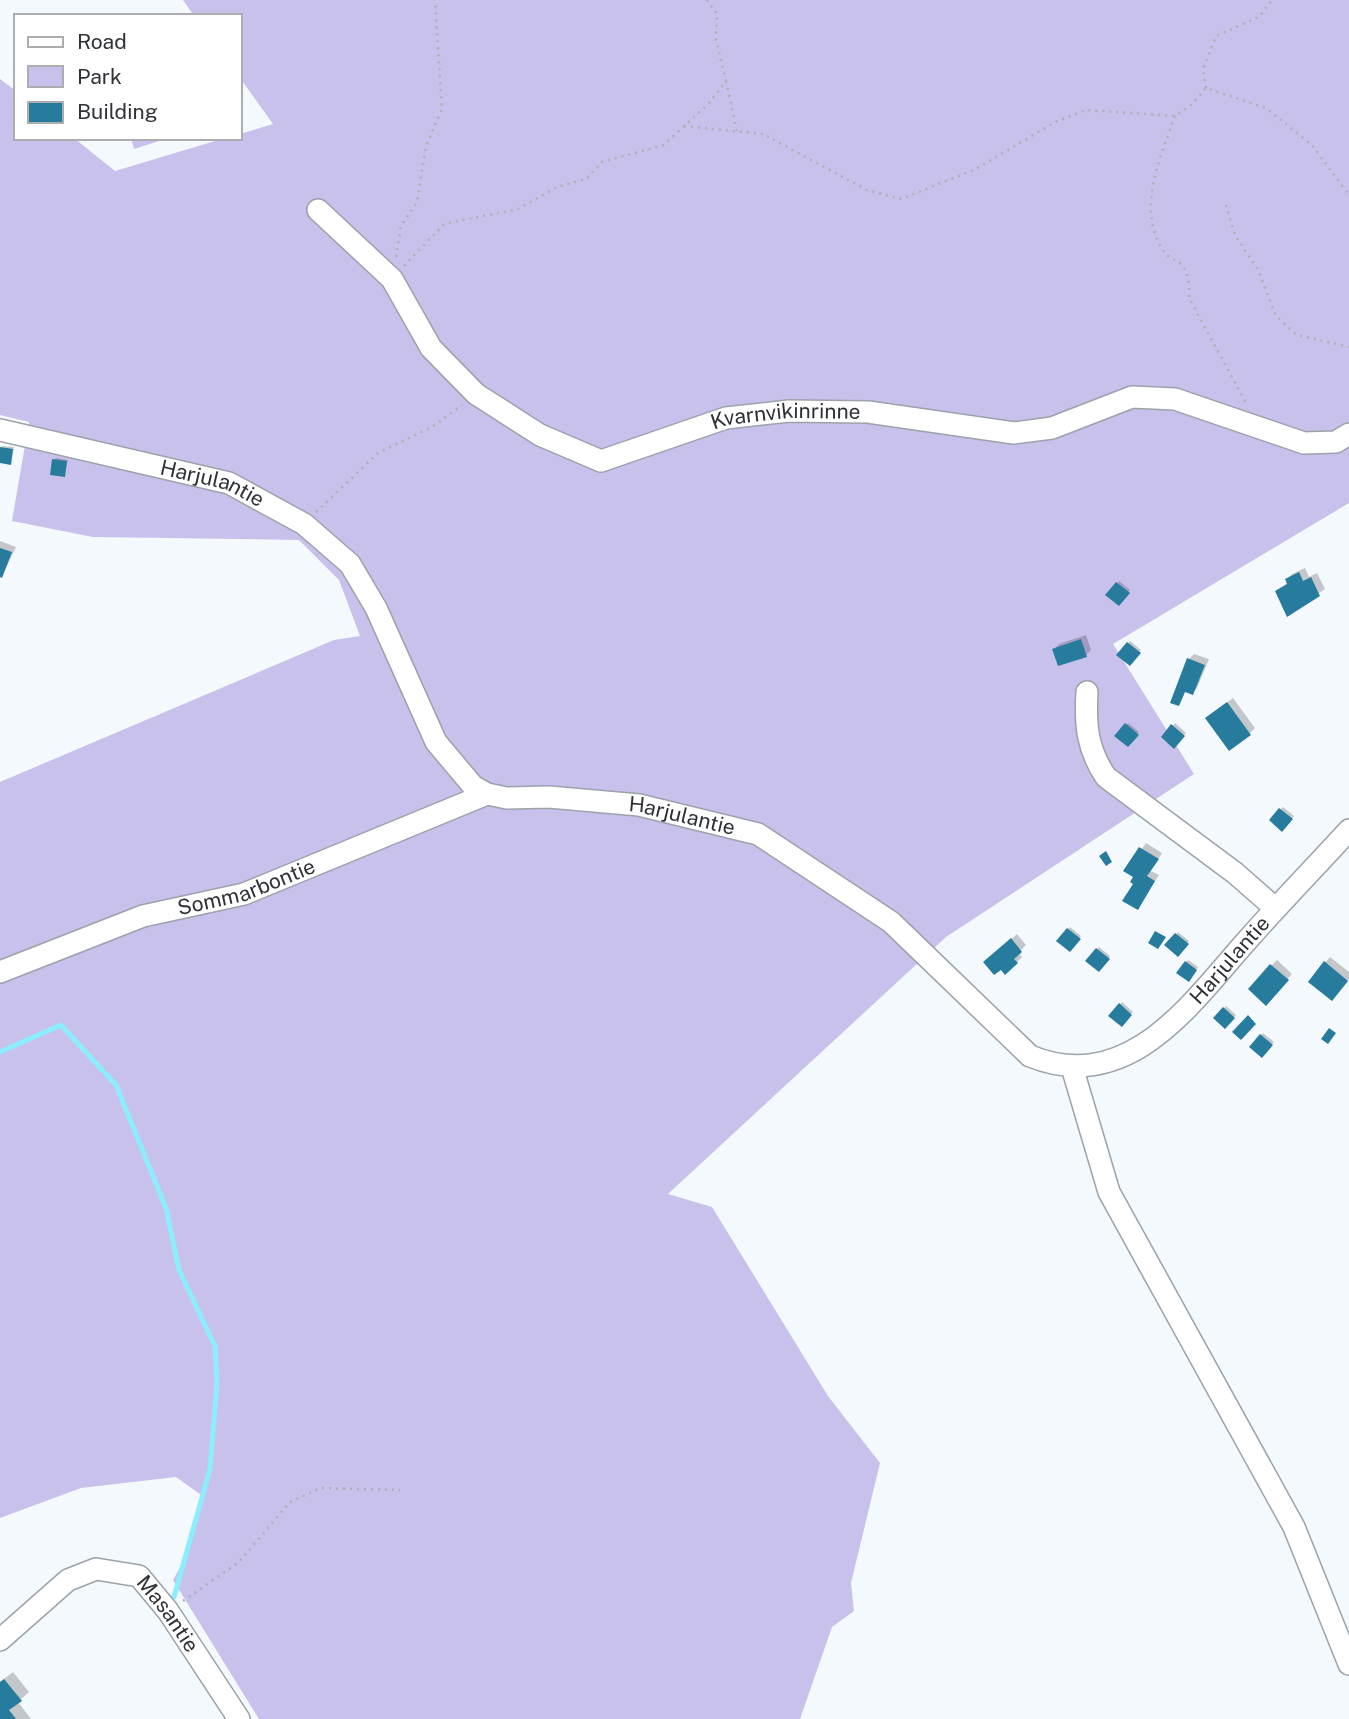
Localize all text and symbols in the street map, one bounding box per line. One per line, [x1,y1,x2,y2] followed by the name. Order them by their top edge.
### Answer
[14,14,242,140] legend
[77,29,127,54] text: Road
[77,64,122,89] text: Park
[77,99,158,124] text: Building
[707,398,861,434] street label: Kvarnvikinrinne
[158,454,269,512] street label: Harjulantie
[628,791,738,840] street label: Harjulantie
[175,853,319,920] street label: Sommarbontie
[1184,911,1275,1009] street label: Harjulantie
[132,1570,205,1657] street label: Masantie

